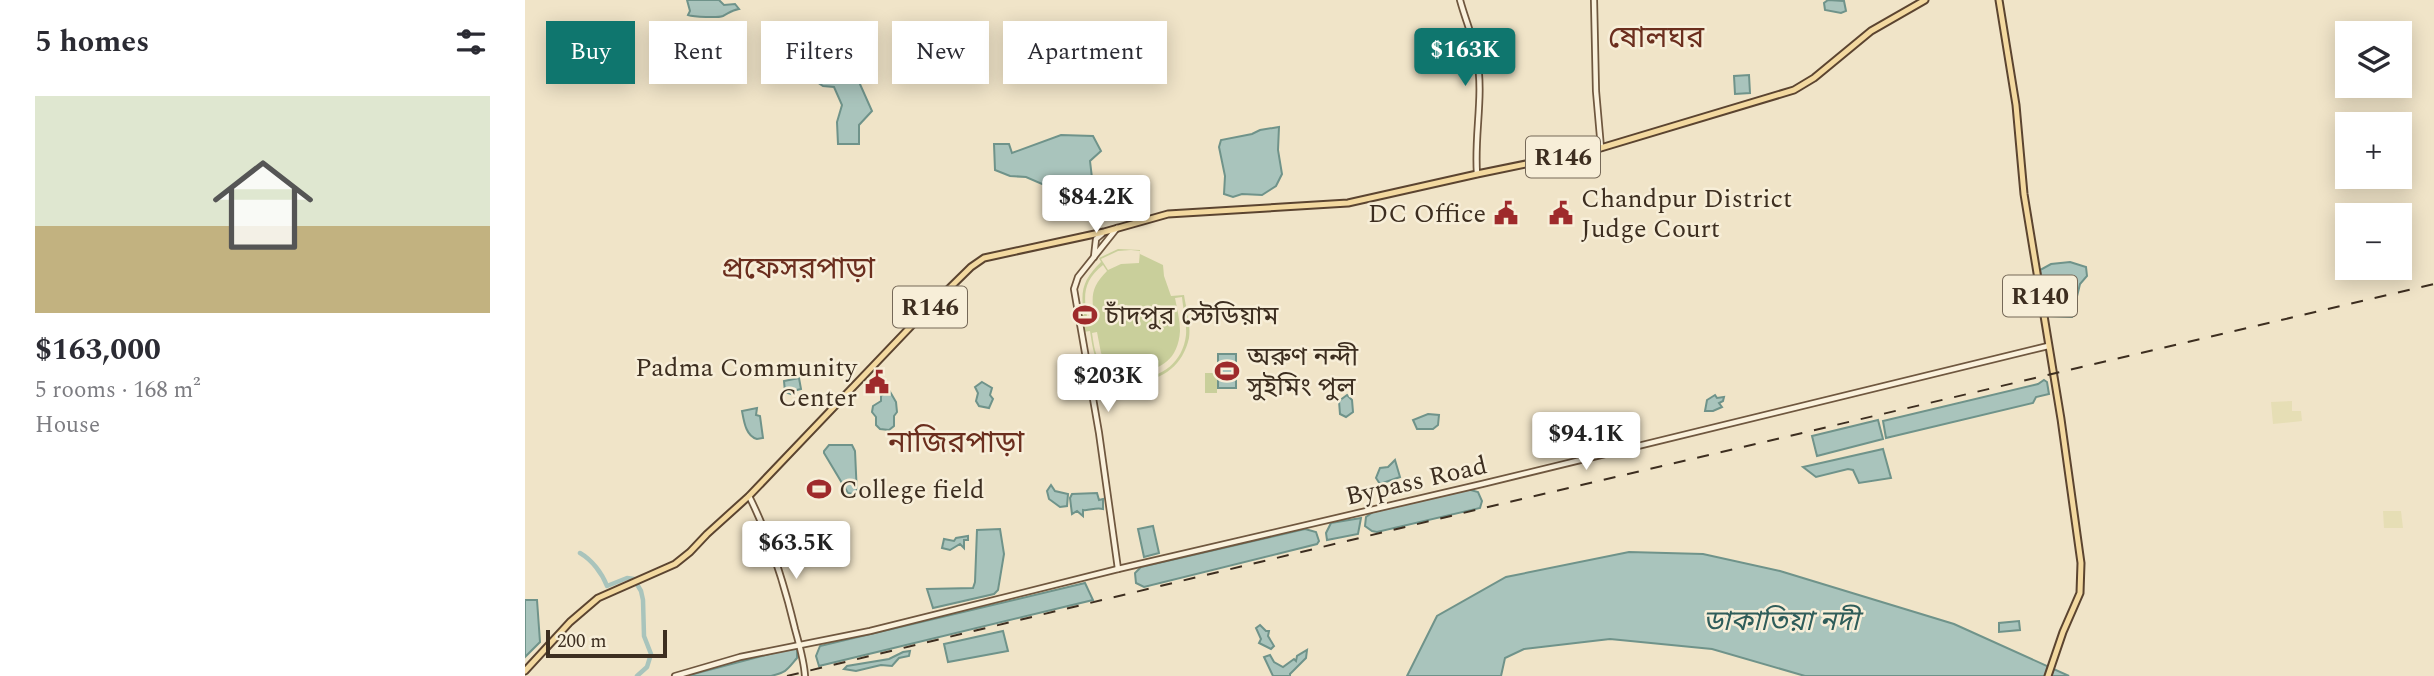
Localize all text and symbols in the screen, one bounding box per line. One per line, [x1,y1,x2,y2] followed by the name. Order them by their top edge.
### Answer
[1608,15,1705,61] district label: ষোলঘর
[35,19,149,65] text: 5 homes
[546,21,635,84] chip: Buy
[649,21,747,84] chip: Rent
[761,21,878,84] chip: Filters
[892,21,989,84] chip: New
[1003,21,1167,84] chip: Apartment
[2335,21,2412,280] map controls
[2335,21,2412,98] button: layers
[452,23,490,61] icon: filters
[1416,28,1514,88] pin: $163K
[1430,33,1500,68] text: $163K
[2335,112,2412,189] button: +
[1526,136,1600,177] road number: R146
[200,142,326,268] icon: home
[1039,176,1153,235] pin: $84.2K
[1581,179,1792,249] place label: Chandpur District Judge Court
[1058,180,1134,215] text: $84.2K
[1368,194,1486,234] place label: DC Office
[1492,199,1520,227] public building icon: DC Office
[1547,199,1575,227] public building icon: Chandpur District Judge Court
[2335,203,2412,280] button: −
[721,246,876,292] district label: প্রফেসরপাড়া
[2003,276,2077,316] road number: R140
[893,286,967,328] road number: R146
[1104,296,1279,336] place label: চাঁদপুর স্টেডিয়াম
[1071,301,1099,329] sports icon: চাঁদপুর স্টেডিয়াম
[35,327,161,373] text: $163,000
[1246,337,1359,407] place label: অরুণ নন্দী সুইমিং পুল
[635,348,859,418] place label: Padma Community Center
[1059,354,1157,414] pin: $203K
[1213,357,1241,385] sports icon: অরুণ নন্দী সুইমিং পুল
[1073,359,1143,394] text: $203K
[863,368,891,396] public building icon: Padma Community Center
[35,373,201,408] text: 5 rooms · 168 m²
[35,408,100,443] text: House
[1529,412,1643,472] pin: $94.1K
[1548,417,1624,452] text: $94.1K
[887,420,1025,466] district label: নাজিরপাড়া
[1341,445,1491,517] street label: Bypass Road
[839,470,985,510] place label: College field
[805,475,833,503] sports icon: College field
[739,522,853,581] pin: $63.5K
[758,526,834,561] text: $63.5K
[1703,600,1865,643] water label: ডাকাতিয়া নদী
[546,627,667,659] scale bar
[557,627,607,656] text: 200 m

